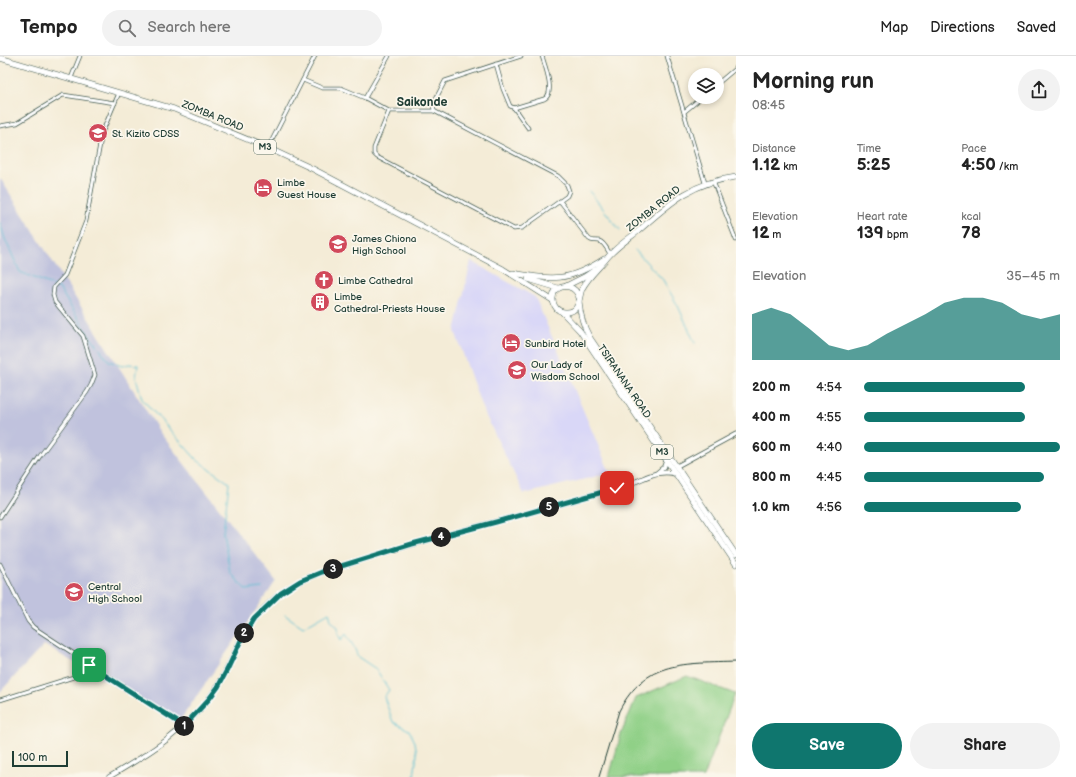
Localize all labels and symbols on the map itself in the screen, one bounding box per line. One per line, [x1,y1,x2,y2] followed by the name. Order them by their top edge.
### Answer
[397,95,447,110] district label: Saikonde
[179,98,245,134] street label: ZOMBA ROAD
[87,122,109,144] school or university icon: St. Kizito CDSS
[112,128,179,140] place label: St. Kizito CDSS
[254,140,276,154] road number: M3
[252,177,274,199] hotel icon: Limbe Guest House
[277,177,336,201] place label: Limbe Guest House
[624,184,683,235] street label: ZOMBA ROAD
[327,233,349,255] school or university icon: James Chiona High School
[352,233,417,257] place label: James Chiona High School
[313,269,335,291] church icon: Limbe Cathedral
[338,275,413,287] place label: Limbe Cathedral
[309,291,331,313] building icon: Limbe Cathedral-Priests House
[334,291,445,315] place label: Limbe Cathedral-Priests House
[500,332,522,354] hotel icon: Sunbird Hotel
[525,338,586,350] place label: Sunbird Hotel
[595,342,653,421] street label: TSIRANANA ROAD
[506,359,528,381] school or university icon: Our Lady of Wisdom School
[531,359,600,383] place label: Our Lady of Wisdom School
[651,445,673,459] road number: M3
[600,471,634,505] pin
[539,497,559,517] pin: 5
[431,527,451,547] pin: 4
[323,559,343,579] pin: 3
[63,581,85,603] school or university icon: Central High School
[88,581,142,605] place label: Central High School
[234,623,254,643] pin: 2
[72,648,106,682] pin
[174,716,194,736] pin: 1
[12,749,68,768] scale bar

